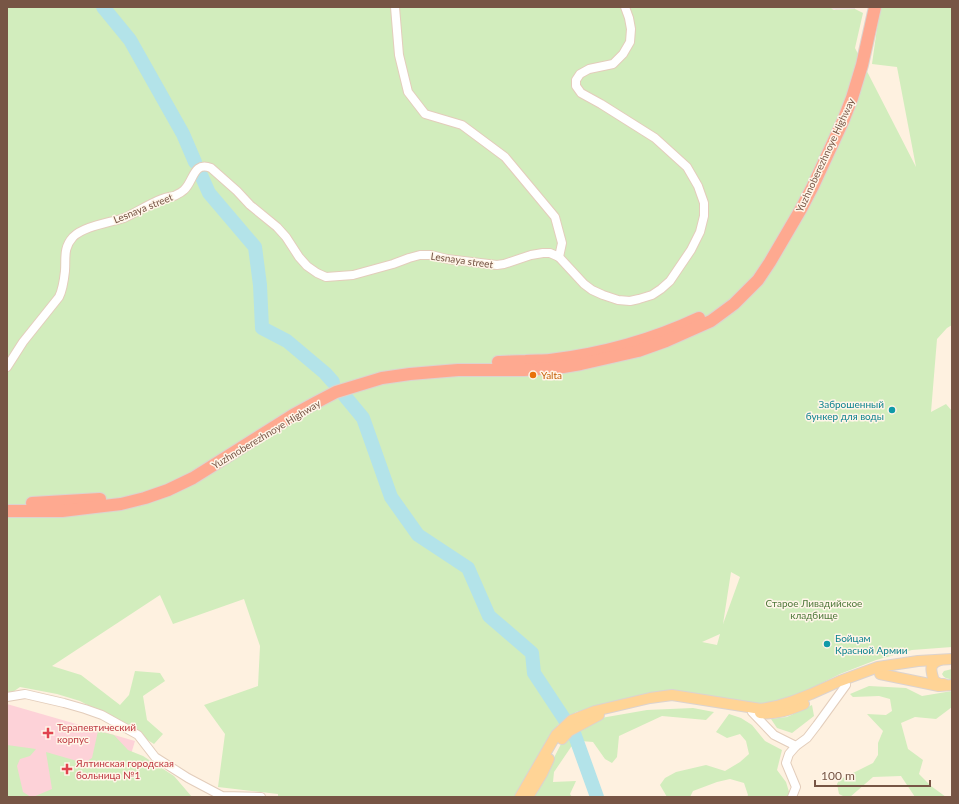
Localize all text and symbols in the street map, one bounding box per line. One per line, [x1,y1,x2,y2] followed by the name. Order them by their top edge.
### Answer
[793,95,857,214] street label: Yuzhnoberezhnoye Highway
[112,191,175,225] street label: Lesnaya street
[430,250,494,270] street label: Lesnaya street
[541,369,562,381] place label: Yalta
[528,370,538,380] marker: Yalta
[210,396,323,471] street label: Yuzhnoberezhnoye Highway
[806,398,884,422] place label: Заброшенный бункер для воды
[887,405,897,415] marker: Заброшенный бункер для воды
[766,597,862,621] park label: Старое Ливадийское кладбище
[835,632,908,656] place label: Бойцам Красной Армии
[822,639,832,649] marker: Бойцам Красной Армии
[57,721,136,745] place label: Терапевтический корпус
[42,727,54,739] marker: Терапевтический корпус
[75,757,174,781] place label: Ялтинская городская больница №1
[815,762,930,788] scale bar
[61,763,73,775] marker: Ялтинская городская больница №1
[821,768,855,783] text: 100 m

